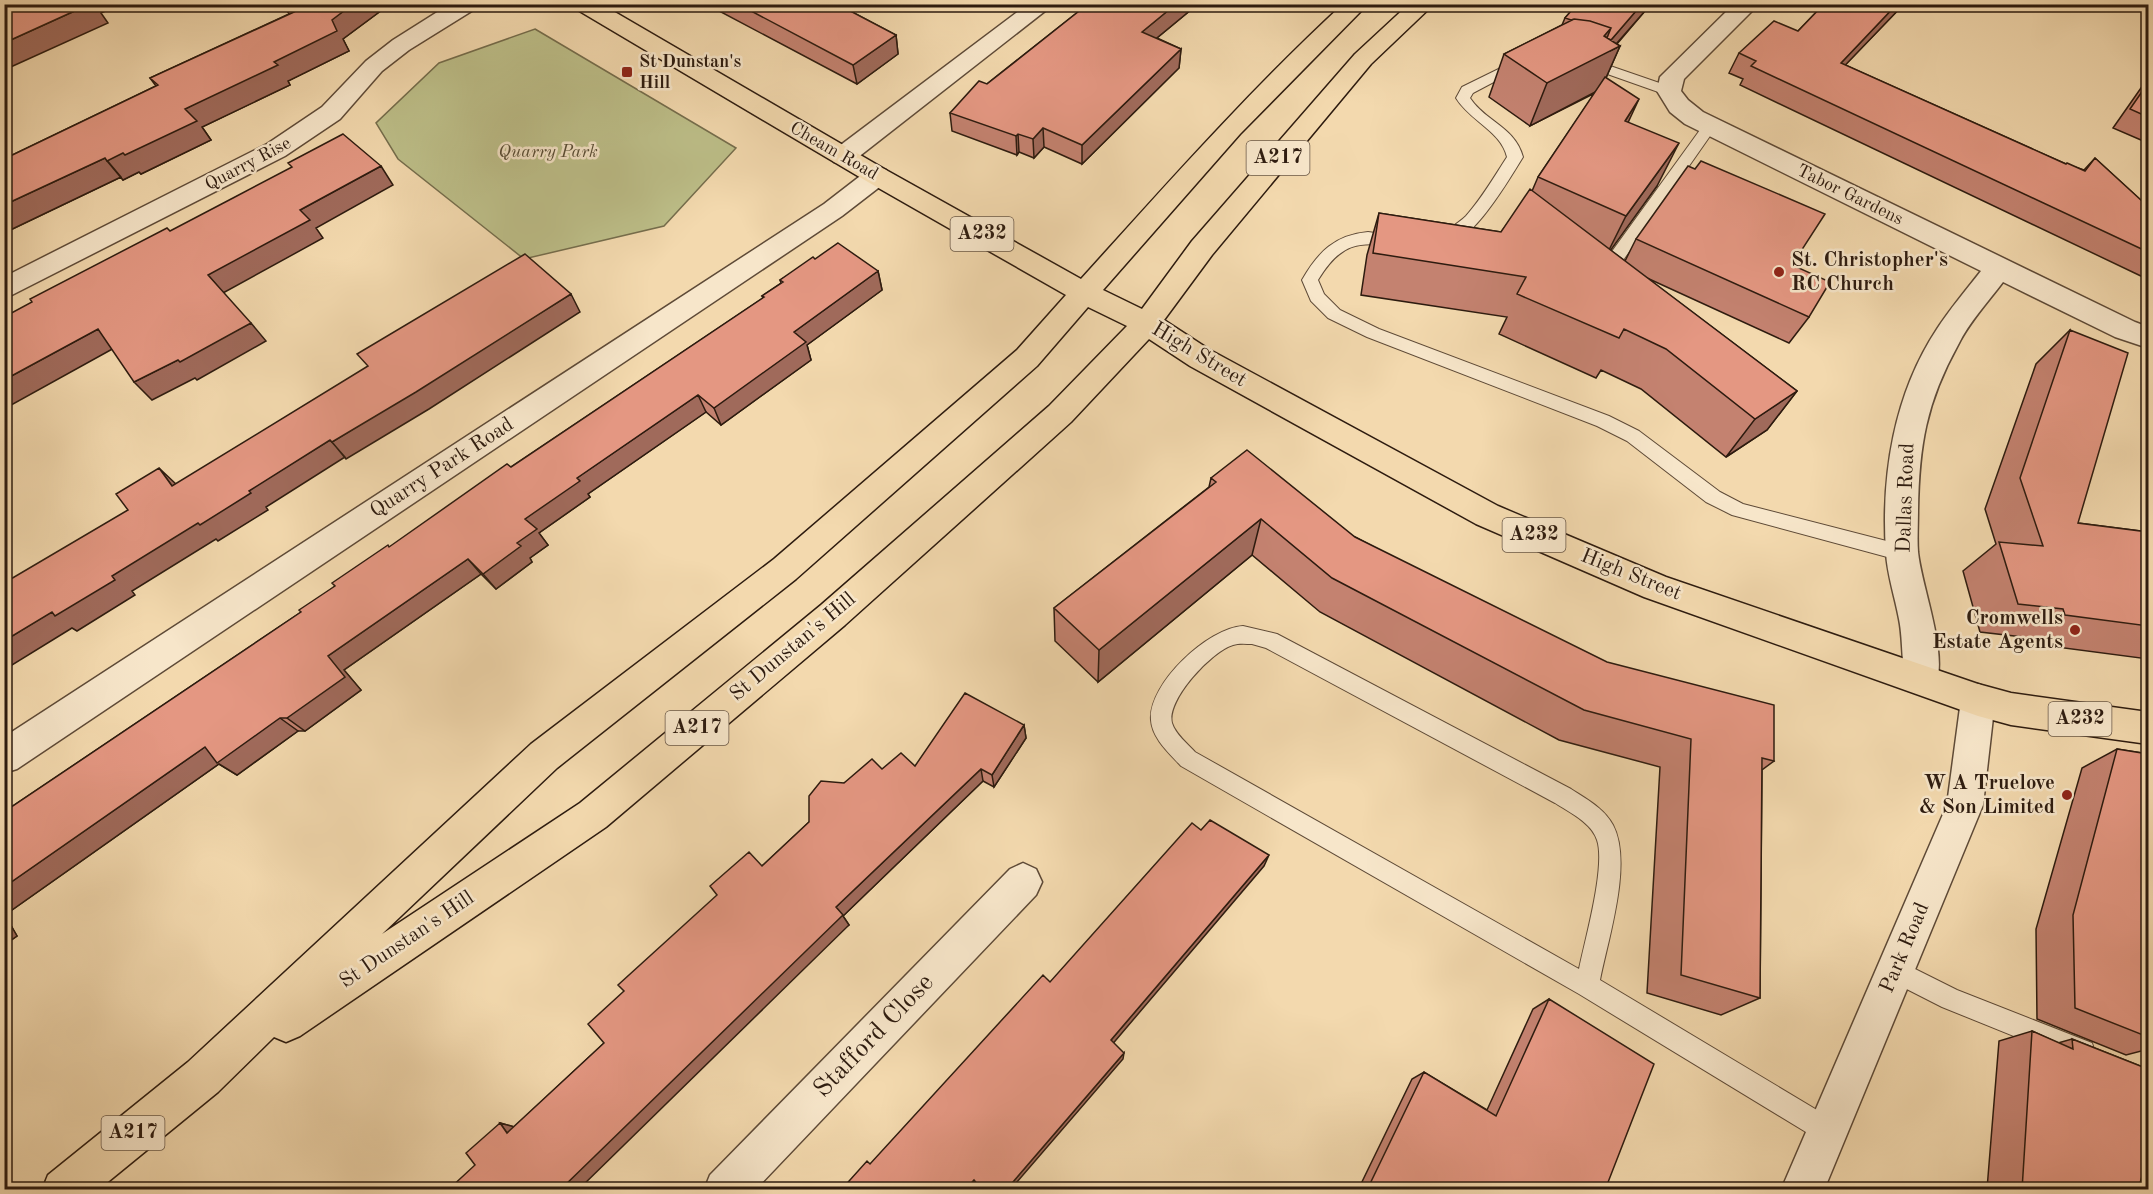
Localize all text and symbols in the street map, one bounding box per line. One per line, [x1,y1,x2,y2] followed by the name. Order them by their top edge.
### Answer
[639,53,742,92] place label: St Dunstan's Hill
[620,65,634,79] marker: St Dunstan's Hill
[787,119,881,183] street label: Cheam Road
[202,134,294,194] street label: Quarry Rise
[1246,141,1310,175] road number: A217
[498,143,598,161] park label: Quarry Park
[1794,162,1906,229] street label: Tabor Gardens
[950,217,1014,251] road number: A232
[1791,250,1948,295] place label: St. Christopher's RC Church
[1772,265,1786,279] marker: St. Christopher's RC Church
[1148,319,1250,391] street label: High Street
[366,414,518,522] street label: Quarry Park Road
[1894,443,1918,553] street label: Dallas Road
[1502,518,1565,552] road number: A232
[1578,545,1684,605] street label: High Street
[726,588,860,705] street label: St Dunstan's Hill
[1932,608,2063,653] place label: Cromwells Estate Agents
[2068,623,2082,637] marker: Cromwells Estate Agents
[2048,702,2112,736] road number: A232
[666,711,728,745] road number: A217
[1919,773,2055,818] place label: W A Truelove & Son Limited
[2060,788,2074,802] marker: W A Truelove & Son Limited
[336,887,478,993] street label: St Dunstan's Hill
[1877,900,1933,996] street label: Park Road
[809,969,939,1103] street label: Stafford Close
[102,1116,164,1150] road number: A217

